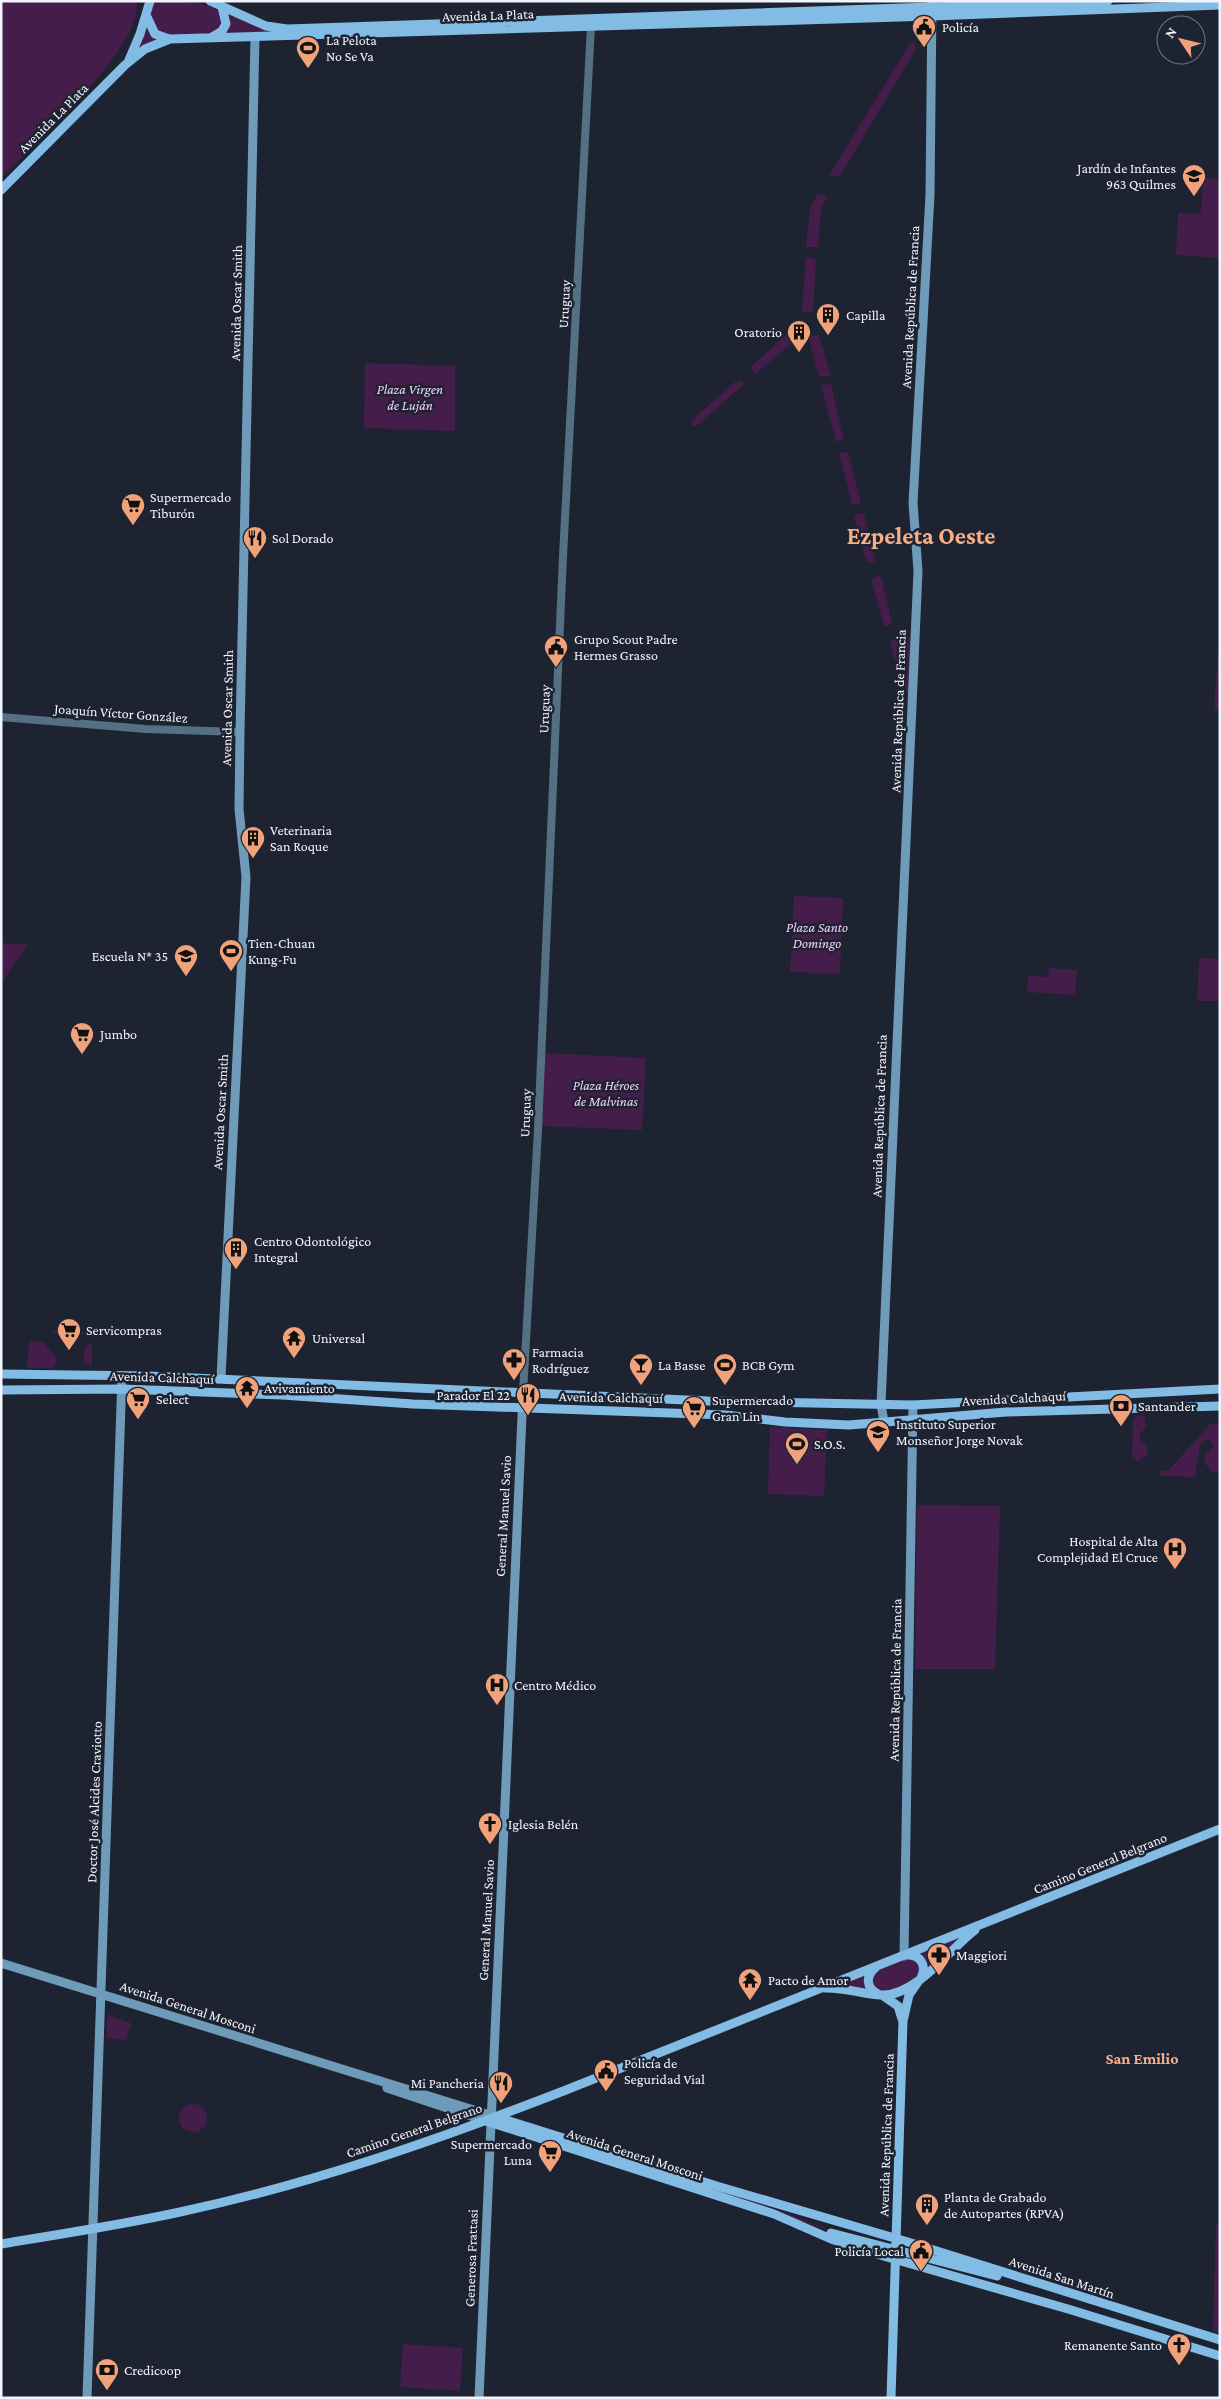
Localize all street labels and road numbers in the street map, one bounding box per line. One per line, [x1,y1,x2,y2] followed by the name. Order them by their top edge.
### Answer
[442,5,535,25] street label: Avenida La Plata
[15,79,92,156] street label: Avenida La Plata
[898,224,922,389] street label: Avenida República de Francia
[227,244,245,361] street label: Avenida Oscar Smith
[555,279,573,329] street label: Uruguay
[887,629,909,793] street label: Avenida República de Francia
[218,649,236,766] street label: Avenida Oscar Smith
[535,684,553,734] street label: Uruguay
[52,700,188,726] street label: Joaquín Víctor González
[868,1034,890,1198] street label: Avenida República de Francia
[209,1053,231,1170] street label: Avenida Oscar Smith
[516,1088,534,1138] street label: Uruguay
[110,1367,215,1387] street label: Avenida Calchaquí
[962,1387,1067,1409] street label: Avenida Calchaquí
[559,1388,664,1406] street label: Avenida Calchaquí
[492,1455,514,1577] street label: General Manuel Savio
[886,1598,904,1762] street label: Avenida República de Francia
[83,1721,105,1883] street label: Doctor José Alcides Craviotto
[1031,1829,1169,1897] street label: Camino General Belgrano
[475,1859,497,1981] street label: General Manuel Savio
[118,1977,258,2037] street label: Avenida General Mosconi
[875,2053,897,2217] street label: Avenida República de Francia
[344,2099,484,2161] street label: Camino General Belgrano
[565,2124,705,2184] street label: Avenida General Mosconi
[461,2209,481,2307] street label: Generosa Frattasi
[1007,2252,1117,2302] street label: Avenida San Martín

